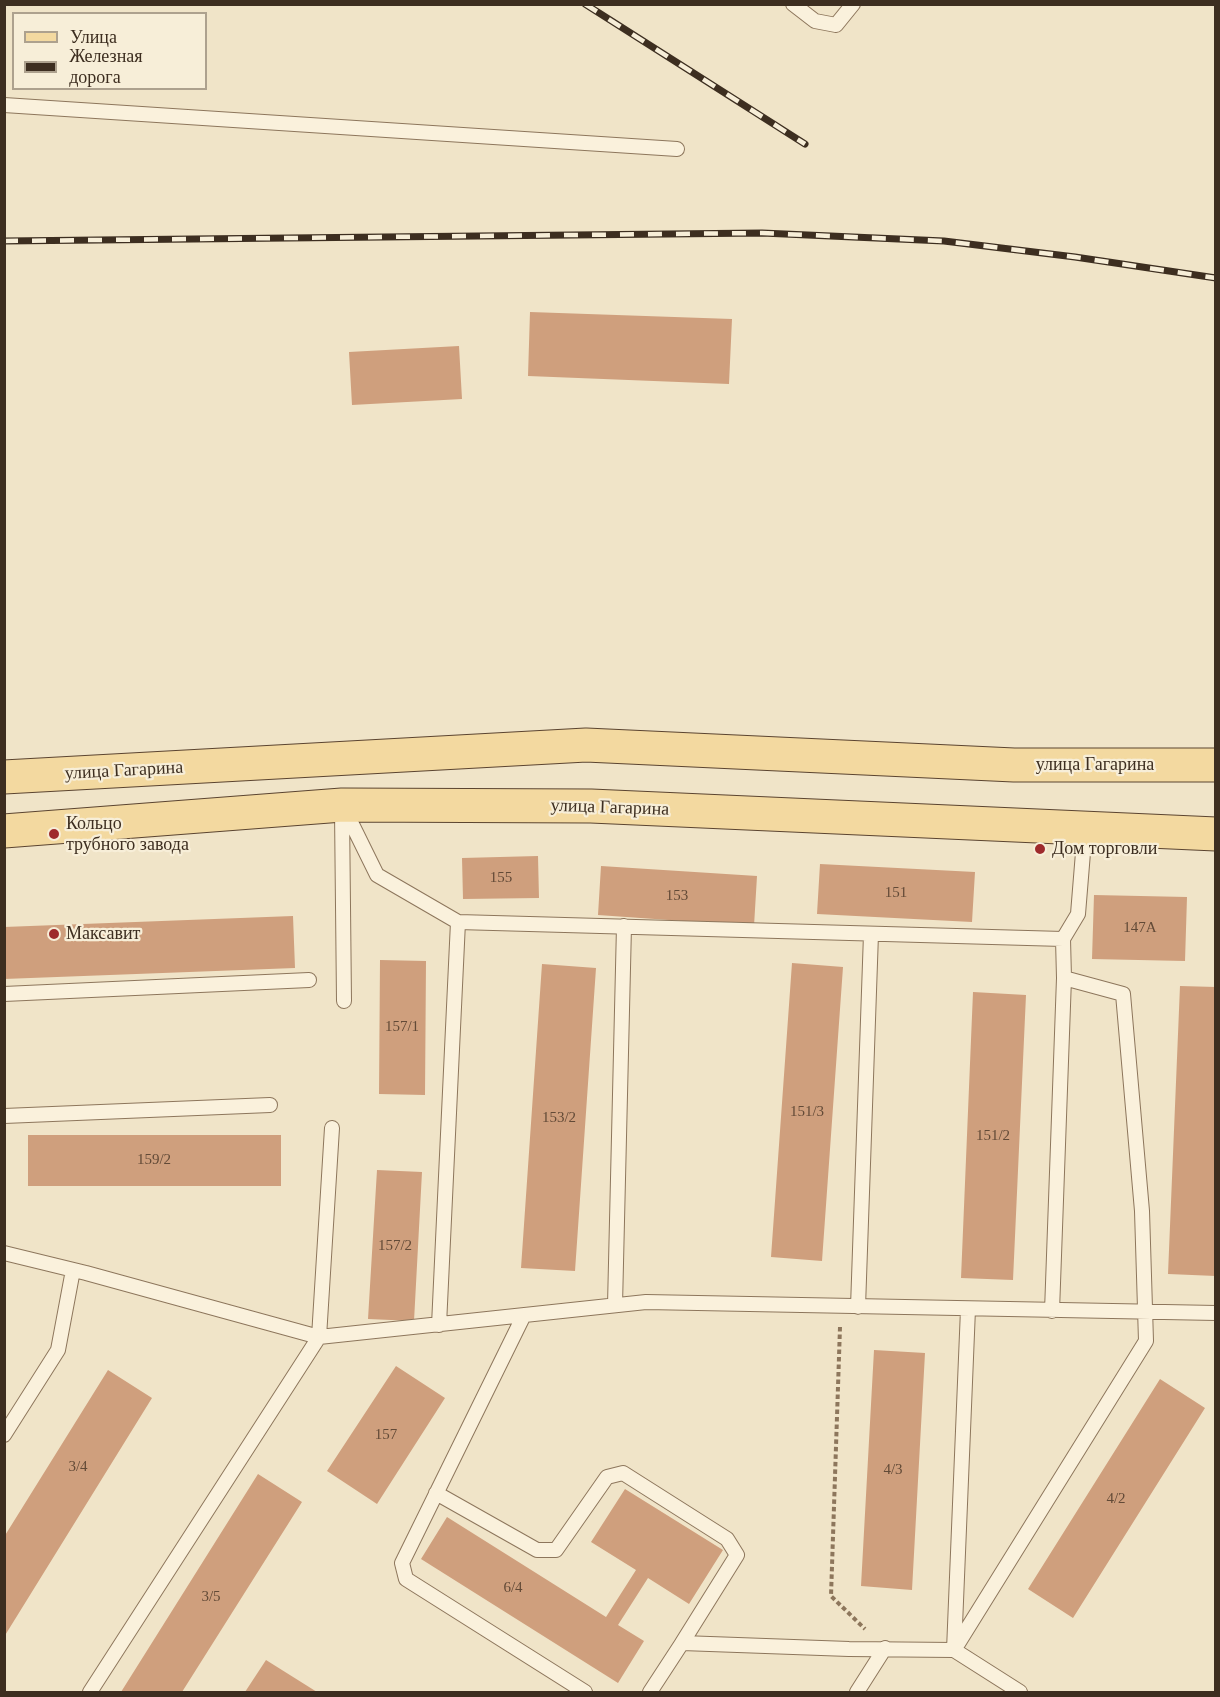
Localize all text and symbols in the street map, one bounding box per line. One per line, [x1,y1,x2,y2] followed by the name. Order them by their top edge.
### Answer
[12,12,207,90] legend
[70,27,117,47] text: Улица
[69,46,143,87] text: Железная дорога
[1036,754,1154,776] street label: улица Гагарина
[64,757,184,785] street label: улица Гагарина
[550,795,670,821] street label: улица Гагарина
[66,813,189,856] place label: Кольцо трубного завода
[47,827,61,841] marker: Кольцо трубного завода
[1052,838,1157,860] place label: Дом торговли
[1033,842,1047,856] marker: Дом торговли
[490,869,512,887] house number: 155
[885,884,907,902] house number: 151
[666,887,688,905] house number: 153
[1123,919,1157,937] house number: 147А
[66,923,140,945] place label: Максавит
[47,927,61,941] marker: Максавит
[385,1018,419,1036] house number: 157/1
[790,1103,824,1121] house number: 151/3
[542,1109,576,1127] house number: 153/2
[976,1127,1010,1145] house number: 151/2
[137,1151,171,1169] house number: 159/2
[378,1237,412,1255] house number: 157/2
[375,1426,397,1444] house number: 157
[68,1458,88,1476] house number: 3/4
[883,1461,903,1479] house number: 4/3
[1106,1490,1126,1508] house number: 4/2
[503,1579,523,1597] house number: 6/4
[201,1588,221,1606] house number: 3/5

